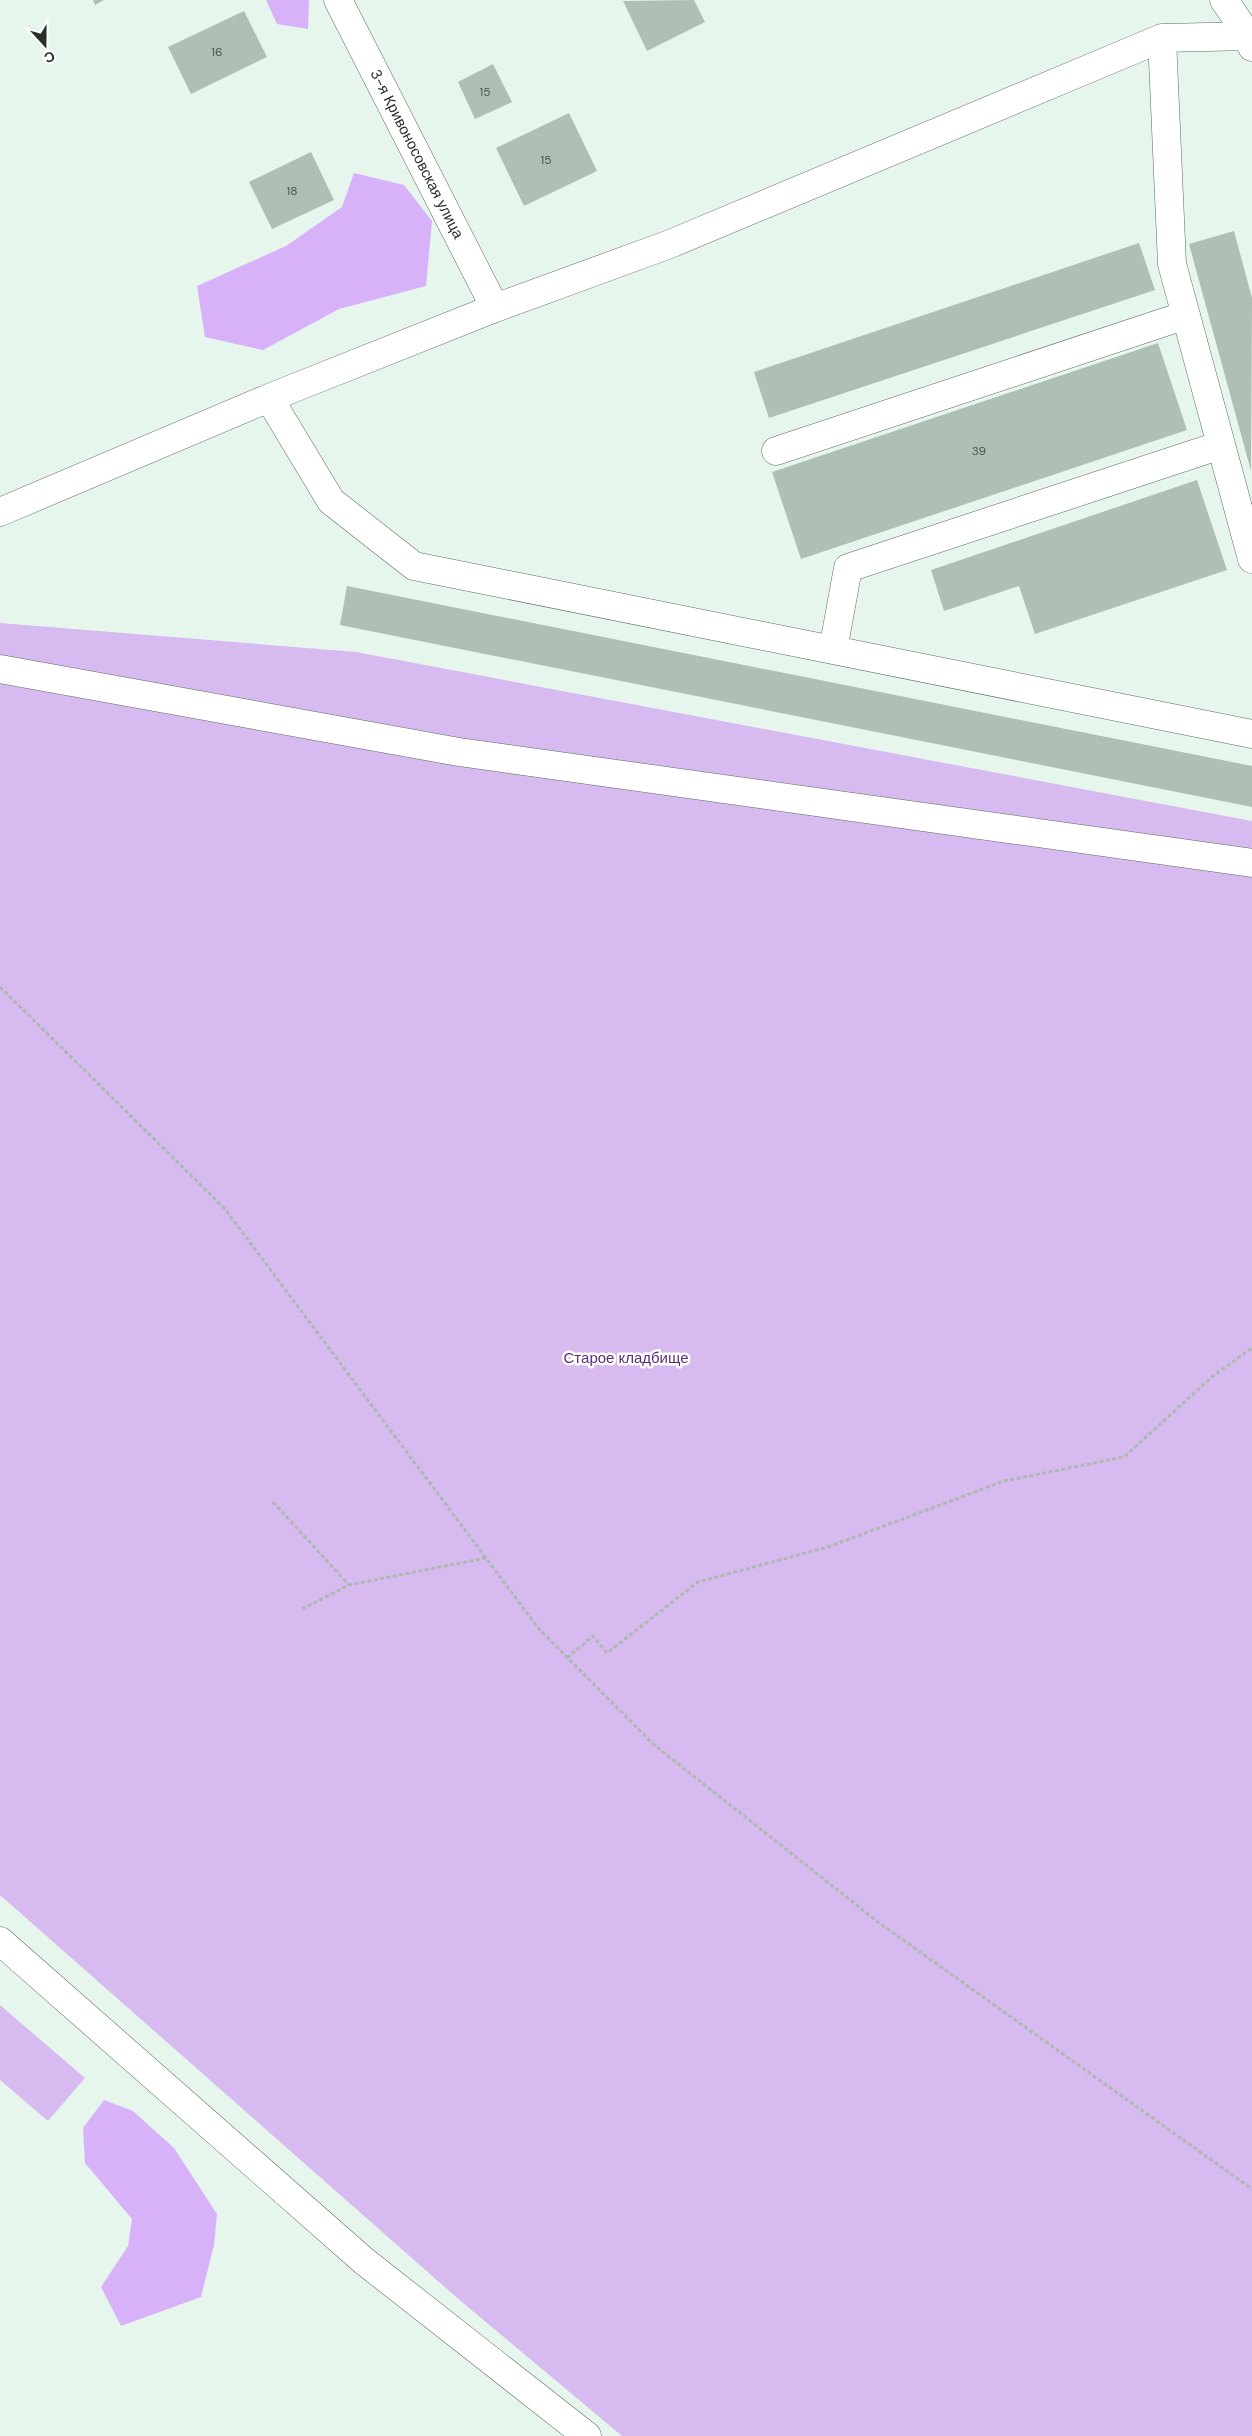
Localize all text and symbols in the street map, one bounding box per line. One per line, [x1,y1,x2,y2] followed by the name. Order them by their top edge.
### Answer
[20,20,70,70] north arrow
[211,44,223,60] house number: 16
[42,47,58,67] text: С
[366,66,469,243] street label: 3-я Кривоносовская улица
[479,84,491,100] house number: 15
[540,152,552,168] house number: 15
[286,183,298,199] house number: 18
[972,443,986,459] house number: 39
[564,1348,688,1368] park label: Старое кладбище

